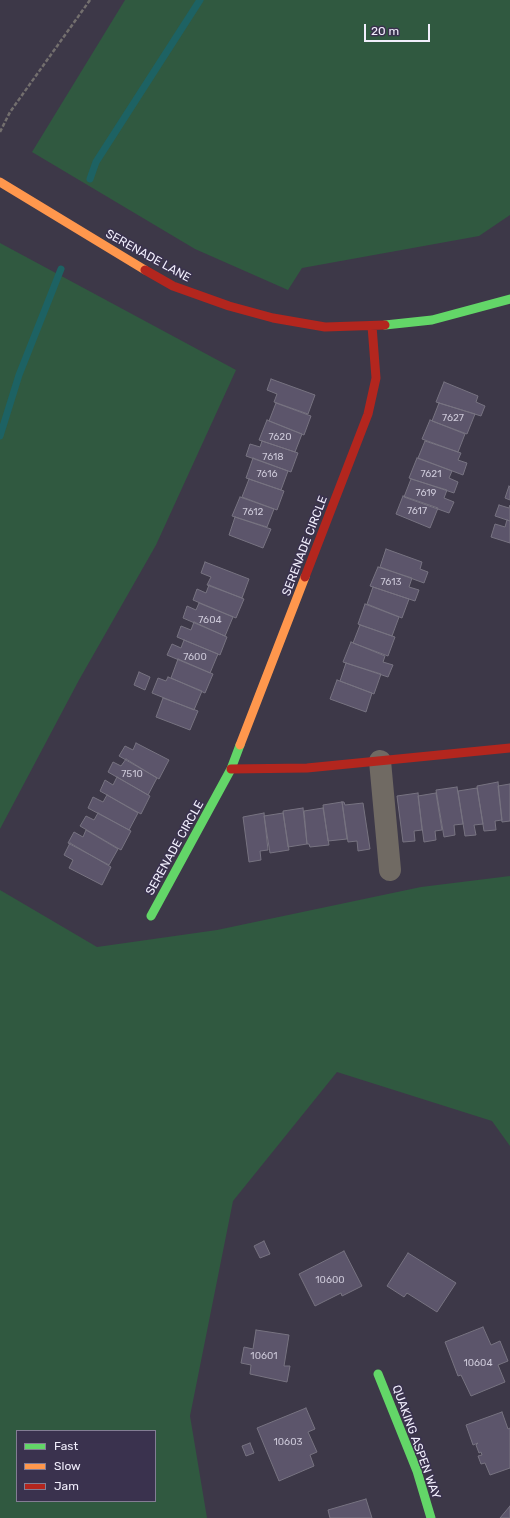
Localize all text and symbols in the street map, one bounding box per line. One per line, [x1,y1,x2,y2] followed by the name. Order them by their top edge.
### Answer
[366,16,432,42] scale bar
[371,24,399,38] text: 20 m
[103,227,193,285] street label: SERENADE LANE
[442,412,464,424] house number: 7627
[268,431,292,443] house number: 7620
[262,451,284,463] house number: 7618
[257,468,277,480] house number: 7616
[420,468,442,480] house number: 7621
[416,487,436,499] house number: 7619
[279,494,331,598] street label: SERENADE CIRCLE
[407,505,427,517] house number: 7617
[243,506,263,518] house number: 7612
[381,576,401,588] house number: 7613
[198,614,222,626] house number: 7604
[183,651,207,663] house number: 7600
[121,768,143,780] house number: 7510
[143,798,207,898] street label: SERENADE CIRCLE
[315,1274,345,1286] house number: 10600
[250,1350,278,1362] house number: 10601
[463,1357,493,1369] house number: 10604
[389,1383,443,1501] street label: QUAKING ASPEN WAY
[16,1430,156,1502] legend
[273,1436,303,1448] house number: 10603
[54,1439,78,1453] text: Fast
[54,1459,81,1473] text: Slow
[54,1479,79,1493] text: Jam

